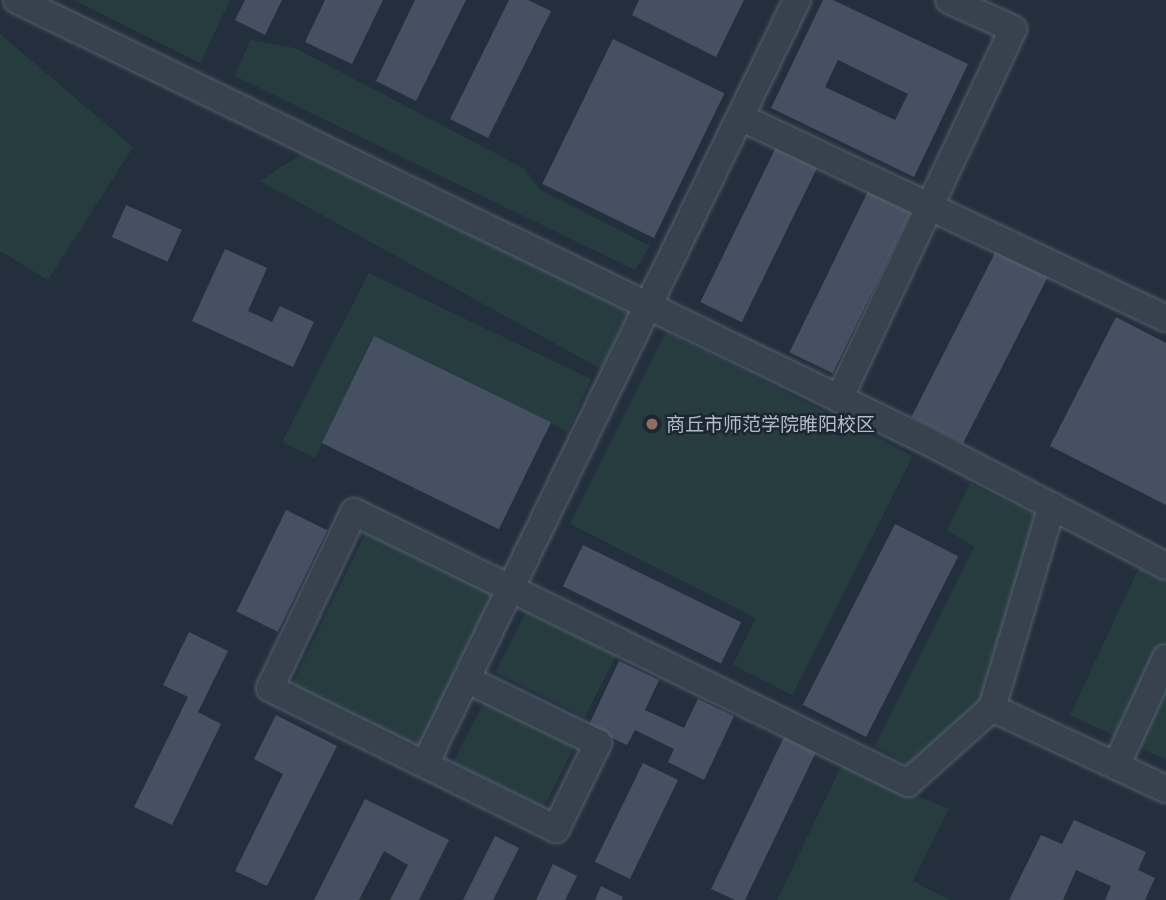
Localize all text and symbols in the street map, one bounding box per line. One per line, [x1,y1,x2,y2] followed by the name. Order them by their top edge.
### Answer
[666,413,875,435] place label: 商丘市师范学院睢阳校区
[644,416,660,432] marker: 商丘市师范学院睢阳校区

